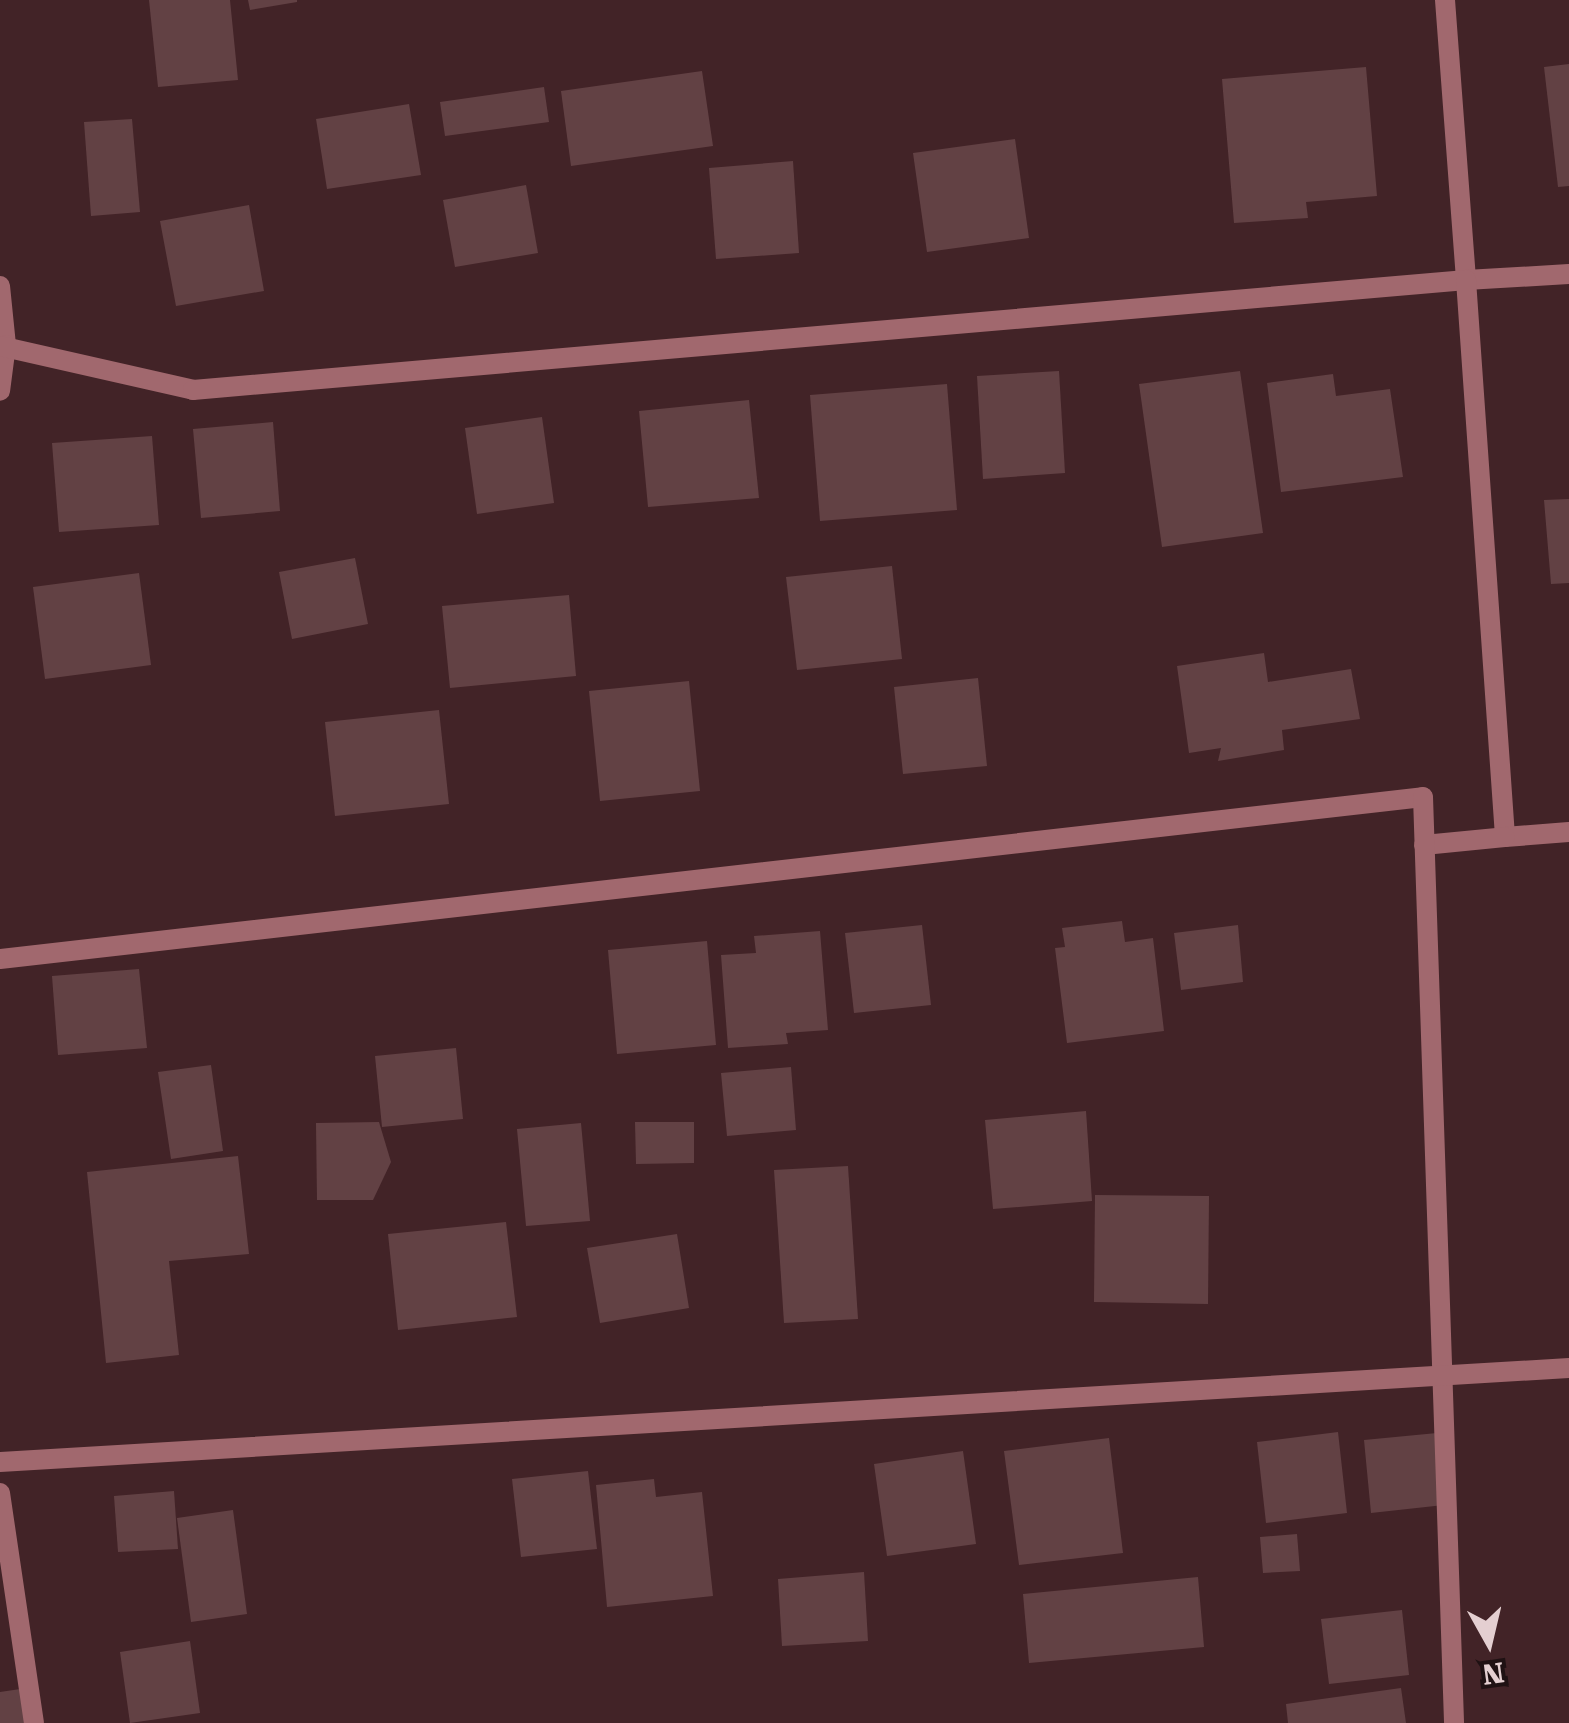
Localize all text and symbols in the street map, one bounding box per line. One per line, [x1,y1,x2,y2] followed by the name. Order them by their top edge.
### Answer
[1439,1593,1539,1693] north arrow
[1480,1655,1506,1691] text: N

